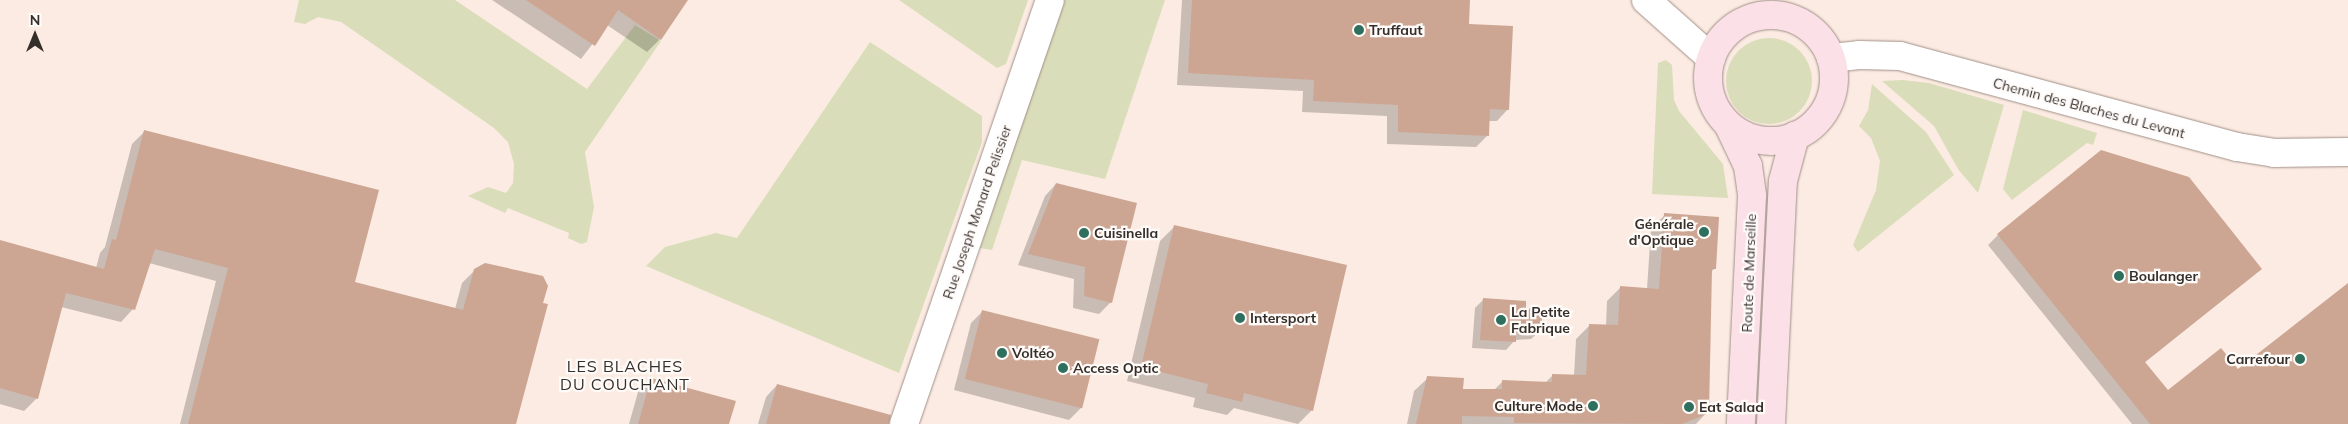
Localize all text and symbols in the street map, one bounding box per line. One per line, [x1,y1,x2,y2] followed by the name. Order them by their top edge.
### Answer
[10,10,60,60] north arrow
[30,11,40,29] text: N
[1369,22,1423,38] place label: Truffaut
[1353,24,1365,36] marker: Truffaut
[1991,74,2187,142] street label: Chemin des Blaches du Levant
[939,123,1015,301] street label: Rue Joseph Monard Pelissier
[1739,213,1759,333] street label: Route de Marseille
[1629,216,1694,248] place label: Générale d'Optique
[1094,225,1158,241] place label: Cuisinella
[1698,226,1710,238] marker: Générale d'Optique
[1078,227,1090,239] marker: Cuisinella
[2129,268,2198,284] place label: Boulanger
[2113,270,2125,282] marker: Boulanger
[1511,304,1570,336] place label: La Petite Fabrique
[1250,310,1316,326] place label: Intersport
[1234,312,1246,324] marker: Intersport
[1495,314,1507,326] marker: La Petite Fabrique
[1012,345,1054,361] place label: Voltéo
[996,347,1008,359] marker: Voltéo
[2226,351,2290,367] place label: Carrefour
[2294,353,2306,365] marker: Carrefour
[559,356,691,394] district label: LES BLACHES DU COUCHANT
[1073,360,1158,376] place label: Access Optic
[1057,362,1069,374] marker: Access Optic
[1494,398,1583,414] place label: Culture Mode
[1699,399,1764,415] place label: Eat Salad
[1587,400,1599,412] marker: Culture Mode
[1683,401,1695,413] marker: Eat Salad

